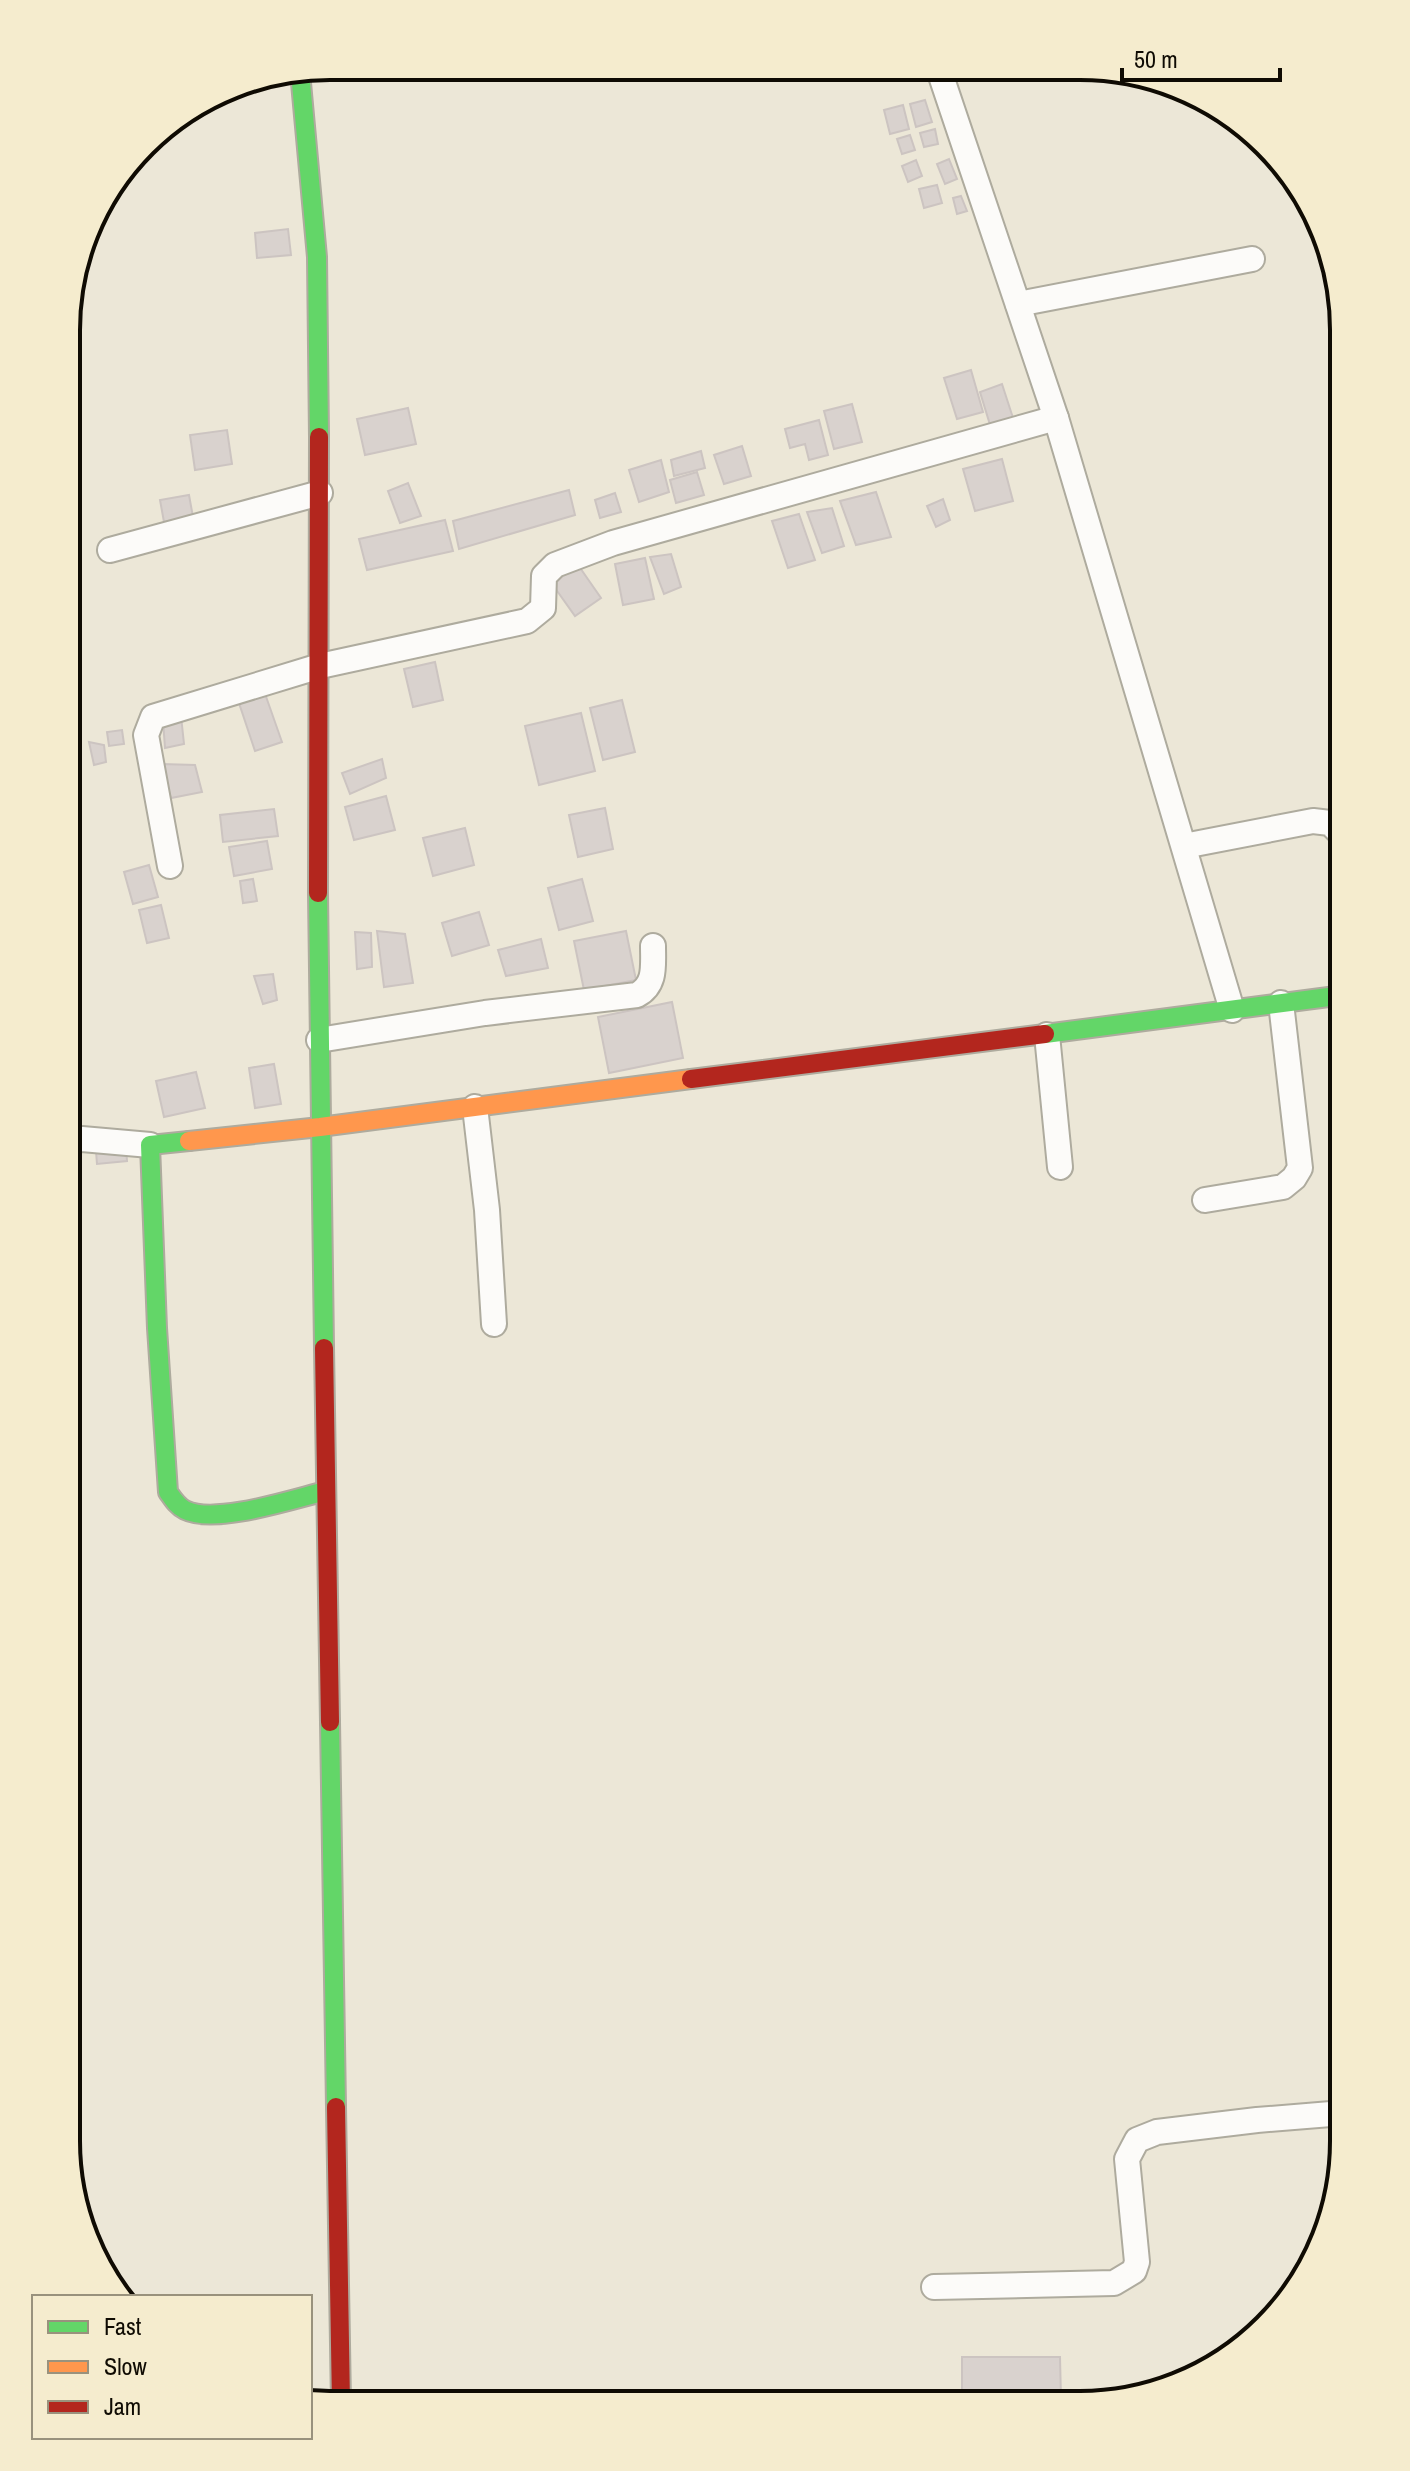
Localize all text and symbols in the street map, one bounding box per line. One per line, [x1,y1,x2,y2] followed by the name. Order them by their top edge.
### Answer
[1122,32,1280,82] scale bar
[1134,43,1178,75] text: 50 m
[32,2295,312,2439] legend
[104,2310,142,2342] text: Fast
[104,2350,147,2382] text: Slow
[104,2390,141,2422] text: Jam

